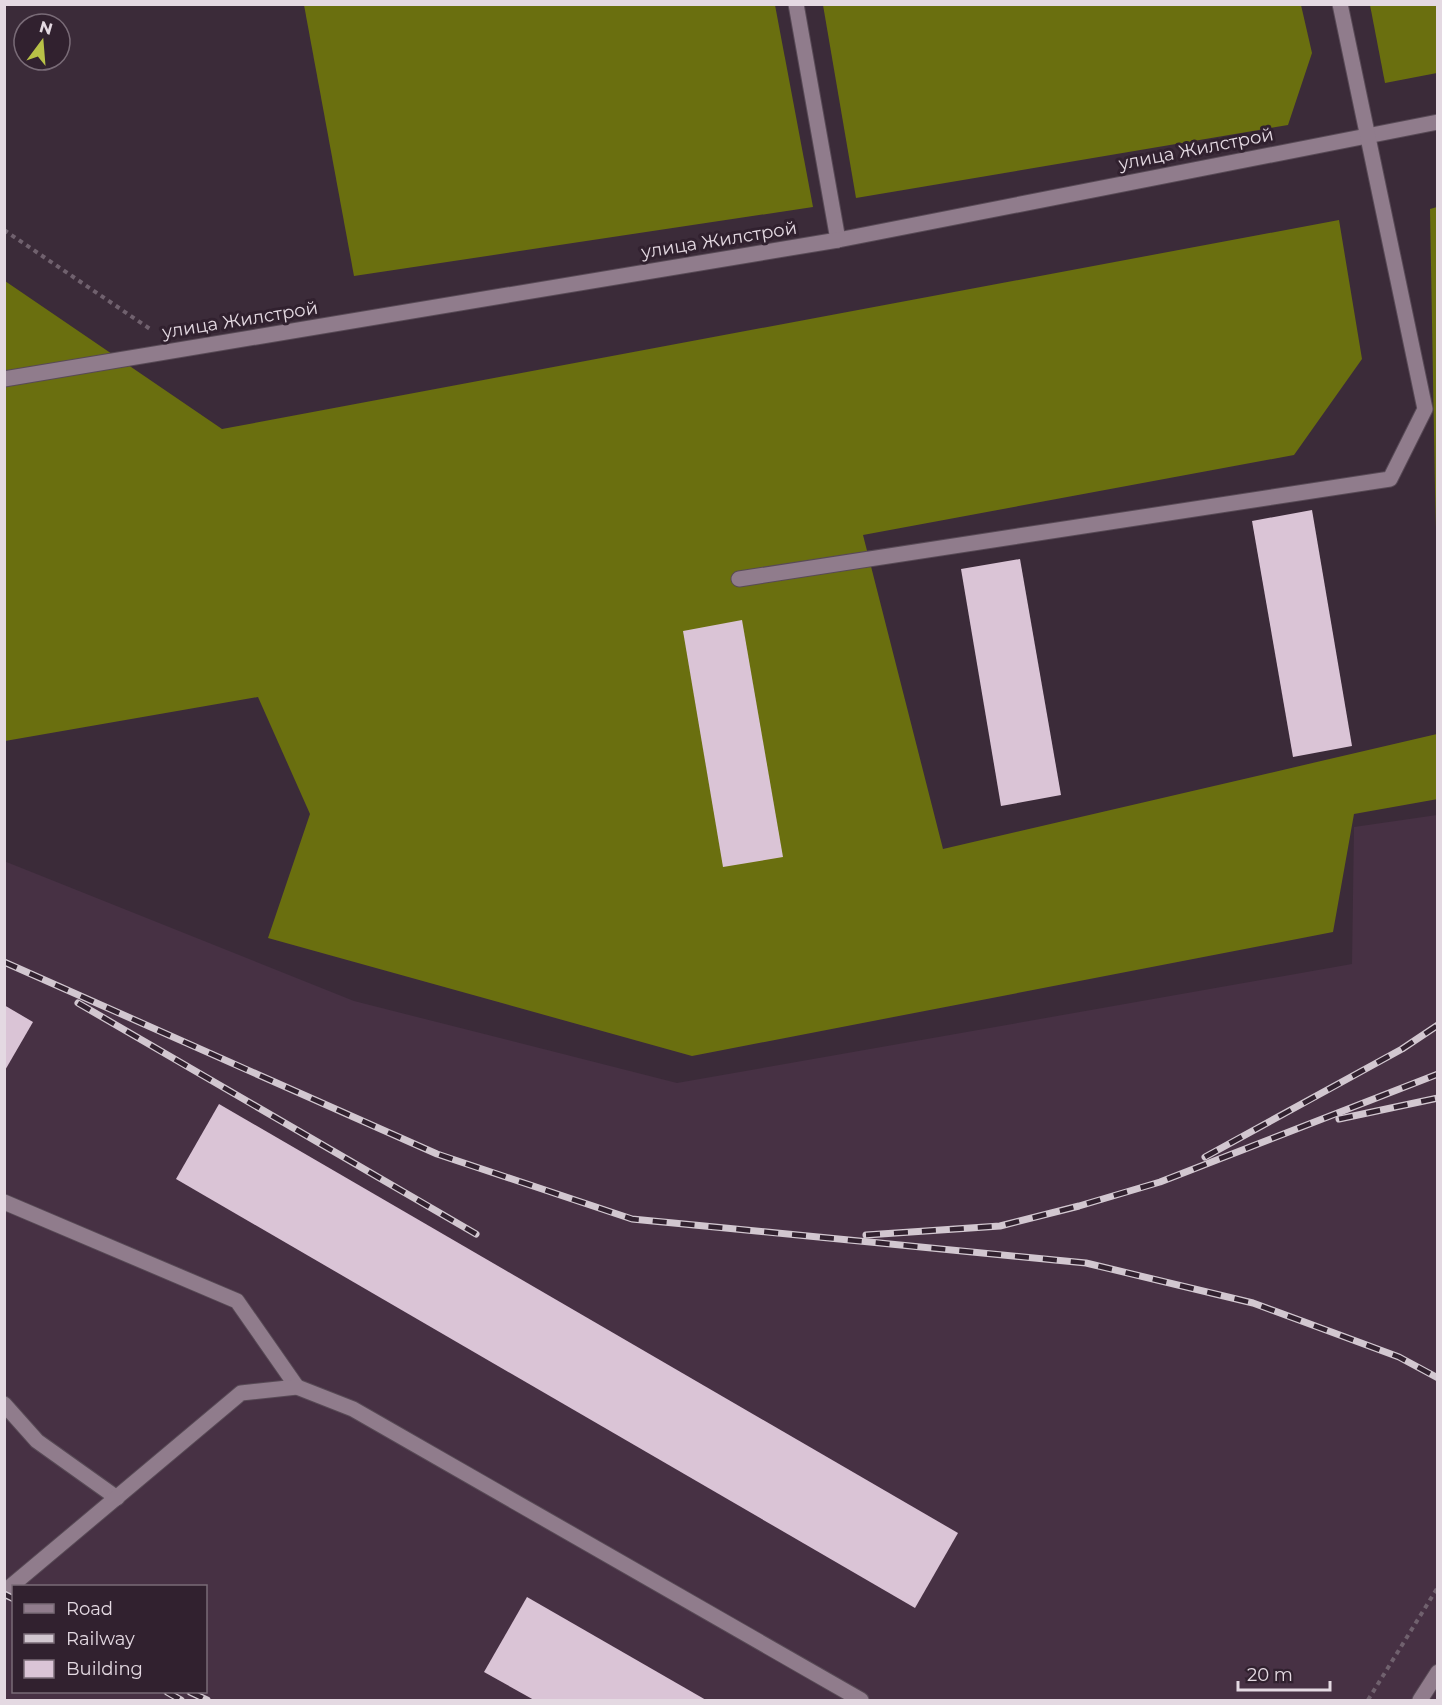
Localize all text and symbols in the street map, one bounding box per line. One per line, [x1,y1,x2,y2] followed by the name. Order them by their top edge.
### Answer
[12,12,72,72] north arrow
[37,17,55,39] text: N
[1116,123,1275,175] street label: улица Жилстрой
[639,217,798,263] street label: улица Жилстрой
[160,297,319,343] street label: улица Жилстрой
[12,1585,207,1693] legend
[66,1598,113,1620] text: Road
[66,1628,135,1650] text: Railway
[1238,1654,1330,1692] scale bar
[66,1658,143,1680] text: Building
[1247,1664,1293,1686] text: 20 m

